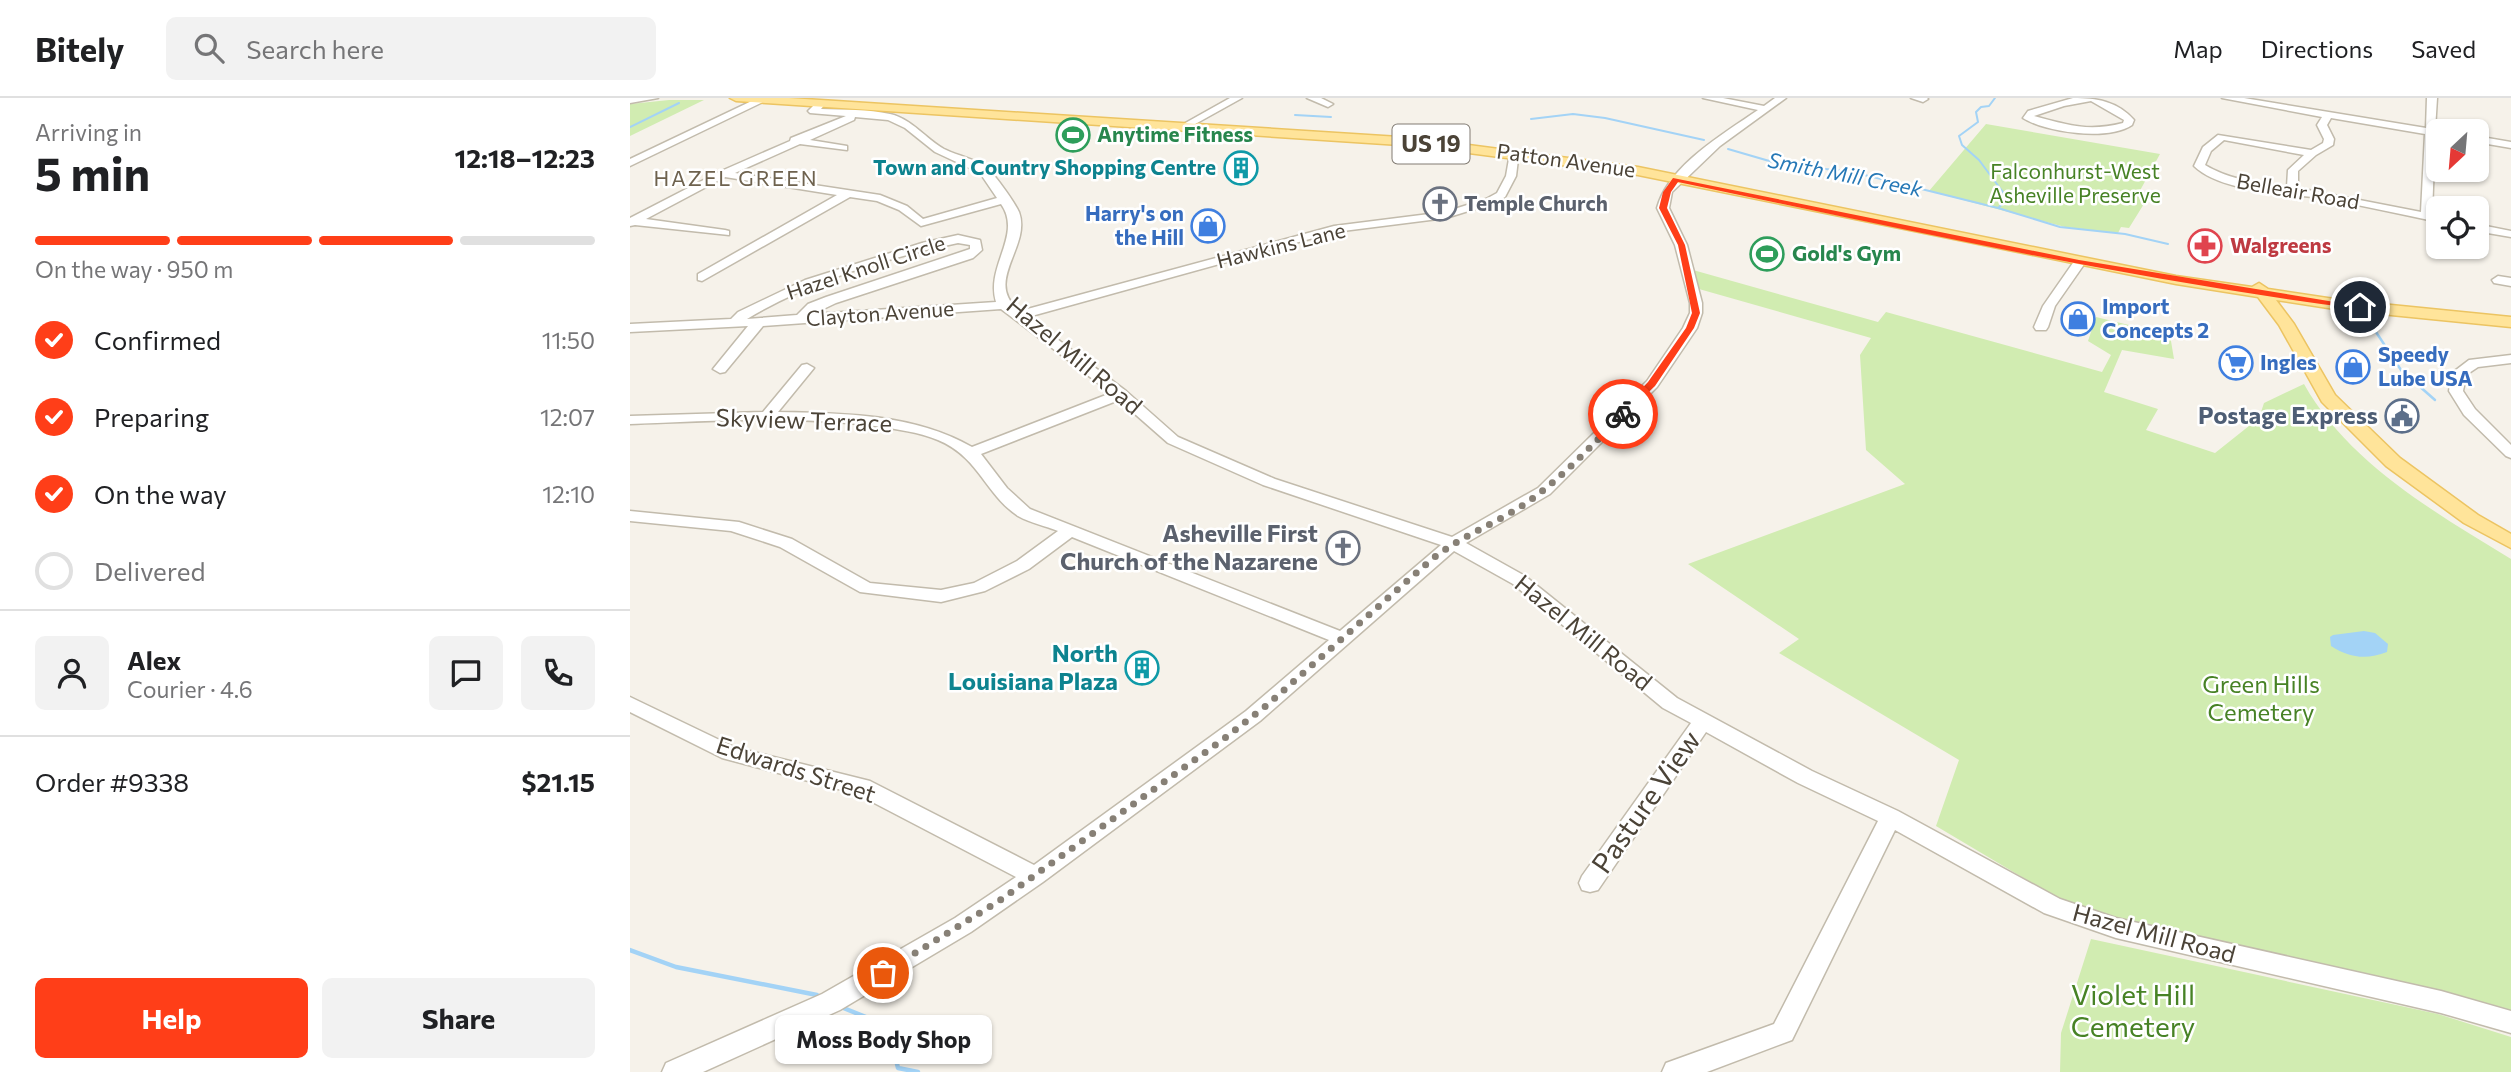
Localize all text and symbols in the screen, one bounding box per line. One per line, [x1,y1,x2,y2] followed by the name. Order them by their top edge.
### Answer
[166,17,656,80] search box
[35,28,124,69] text: Bitely
[190,29,228,67] icon: search
[246,33,384,64] text: Search here
[2173,34,2223,63] text: Map
[2261,34,2373,63] text: Directions
[2411,34,2476,63] text: Saved
[1054,116,1092,154] sports icon: Anytime Fitness
[35,118,142,146] text: Arriving in
[2426,119,2488,182] north arrow
[2426,119,2489,259] map controls
[1097,121,1253,146] place label: Anytime Fitness
[1392,124,1470,164] road number: US 19
[1495,137,1637,182] street label: Patton Avenue
[454,142,595,173] text: 12:18–12:23
[35,144,150,200] text: 5 min
[1766,146,1925,201] water label: Smith Mill Creek
[1222,149,1260,187] building icon: Town and Country Shopping Centre
[873,154,1216,179] place label: Town and Country Shopping Centre
[1989,158,2161,207] park label: Falconhurst-West Asheville Preserve
[653,165,819,190] district label: HAZEL GREEN
[2235,167,2362,214] street label: Belleair Road
[1421,185,1459,223] church icon: Temple Church
[1464,190,1608,215] place label: Temple Church
[2426,196,2489,259] button: locate
[1085,200,1184,249] place label: Harry's on the Hill
[1189,207,1227,245] shop icon: Harry's on the Hill
[1214,216,1348,273] street label: Hawkins Lane
[2186,227,2224,265] pharmacy icon: Walgreens
[783,229,948,304] street label: Hazel Knoll Circle
[2230,232,2332,257] place label: Walgreens
[1748,235,1786,273] sports icon: Gold's Gym
[1792,240,1901,265] place label: Gold's Gym
[35,255,233,283] text: On the way · 950 m
[2330,277,2390,337] pin
[2341,288,2379,326] icon: home
[1001,290,1149,420] street label: Hazel Mill Road
[2102,293,2209,342] place label: Import Concepts 2
[805,295,955,330] street label: Clayton Avenue
[2059,300,2097,338] shop icon: Import Concepts 2
[35,321,73,359] icon: check
[94,324,221,355] text: Confirmed
[542,326,595,354] text: 11:50
[2378,341,2473,390] place label: Speedy Lube USA
[2217,344,2255,382] supermarket icon: Ingles
[2334,348,2372,386] shop icon: Speedy Lube USA
[2260,349,2317,374] place label: Ingles
[1588,379,1658,449] courier
[1604,395,1642,433] icon: bike
[2383,397,2421,435] public building icon: Postage Express
[35,398,73,436] icon: check
[2198,400,2378,429] place label: Postage Express
[94,401,209,432] text: Preparing
[715,402,893,437] street label: Skyview Terrace
[540,403,595,431] text: 12:07
[35,475,73,513] icon: check
[94,478,227,509] text: On the way
[542,480,595,508] text: 12:10
[1060,518,1318,575] place label: Asheville First Church of the Nazarene
[1324,529,1362,567] church icon: Asheville First Church of the Nazarene
[94,555,205,586] text: Delivered
[1510,568,1658,696] street label: Hazel Mill Road
[35,636,109,710] button: person
[429,636,503,710] button: chat
[521,636,595,710] button: phone
[948,638,1118,695] place label: North Louisiana Plaza
[127,644,181,675] text: Alex
[1123,649,1161,687] building icon: North Louisiana Plaza
[2202,669,2320,726] park label: Green Hills Cemetery
[127,675,253,703] text: Courier · 4.6
[1584,724,1707,879] street label: Pasture View
[713,729,880,808] street label: Edwards Street
[35,766,189,797] text: Order #9338
[522,766,595,797] text: $21.15
[2070,897,2239,968] street label: Hazel Mill Road
[853,943,913,1003] pin
[864,954,902,992] icon: bag
[2071,977,2195,1043] park label: Violet Hill Cemetery
[35,978,308,1058] button: Help
[322,978,595,1058] button: Share
[775,1015,992,1064] callout: Moss Body Shop
[796,1025,971,1053] text: Moss Body Shop

